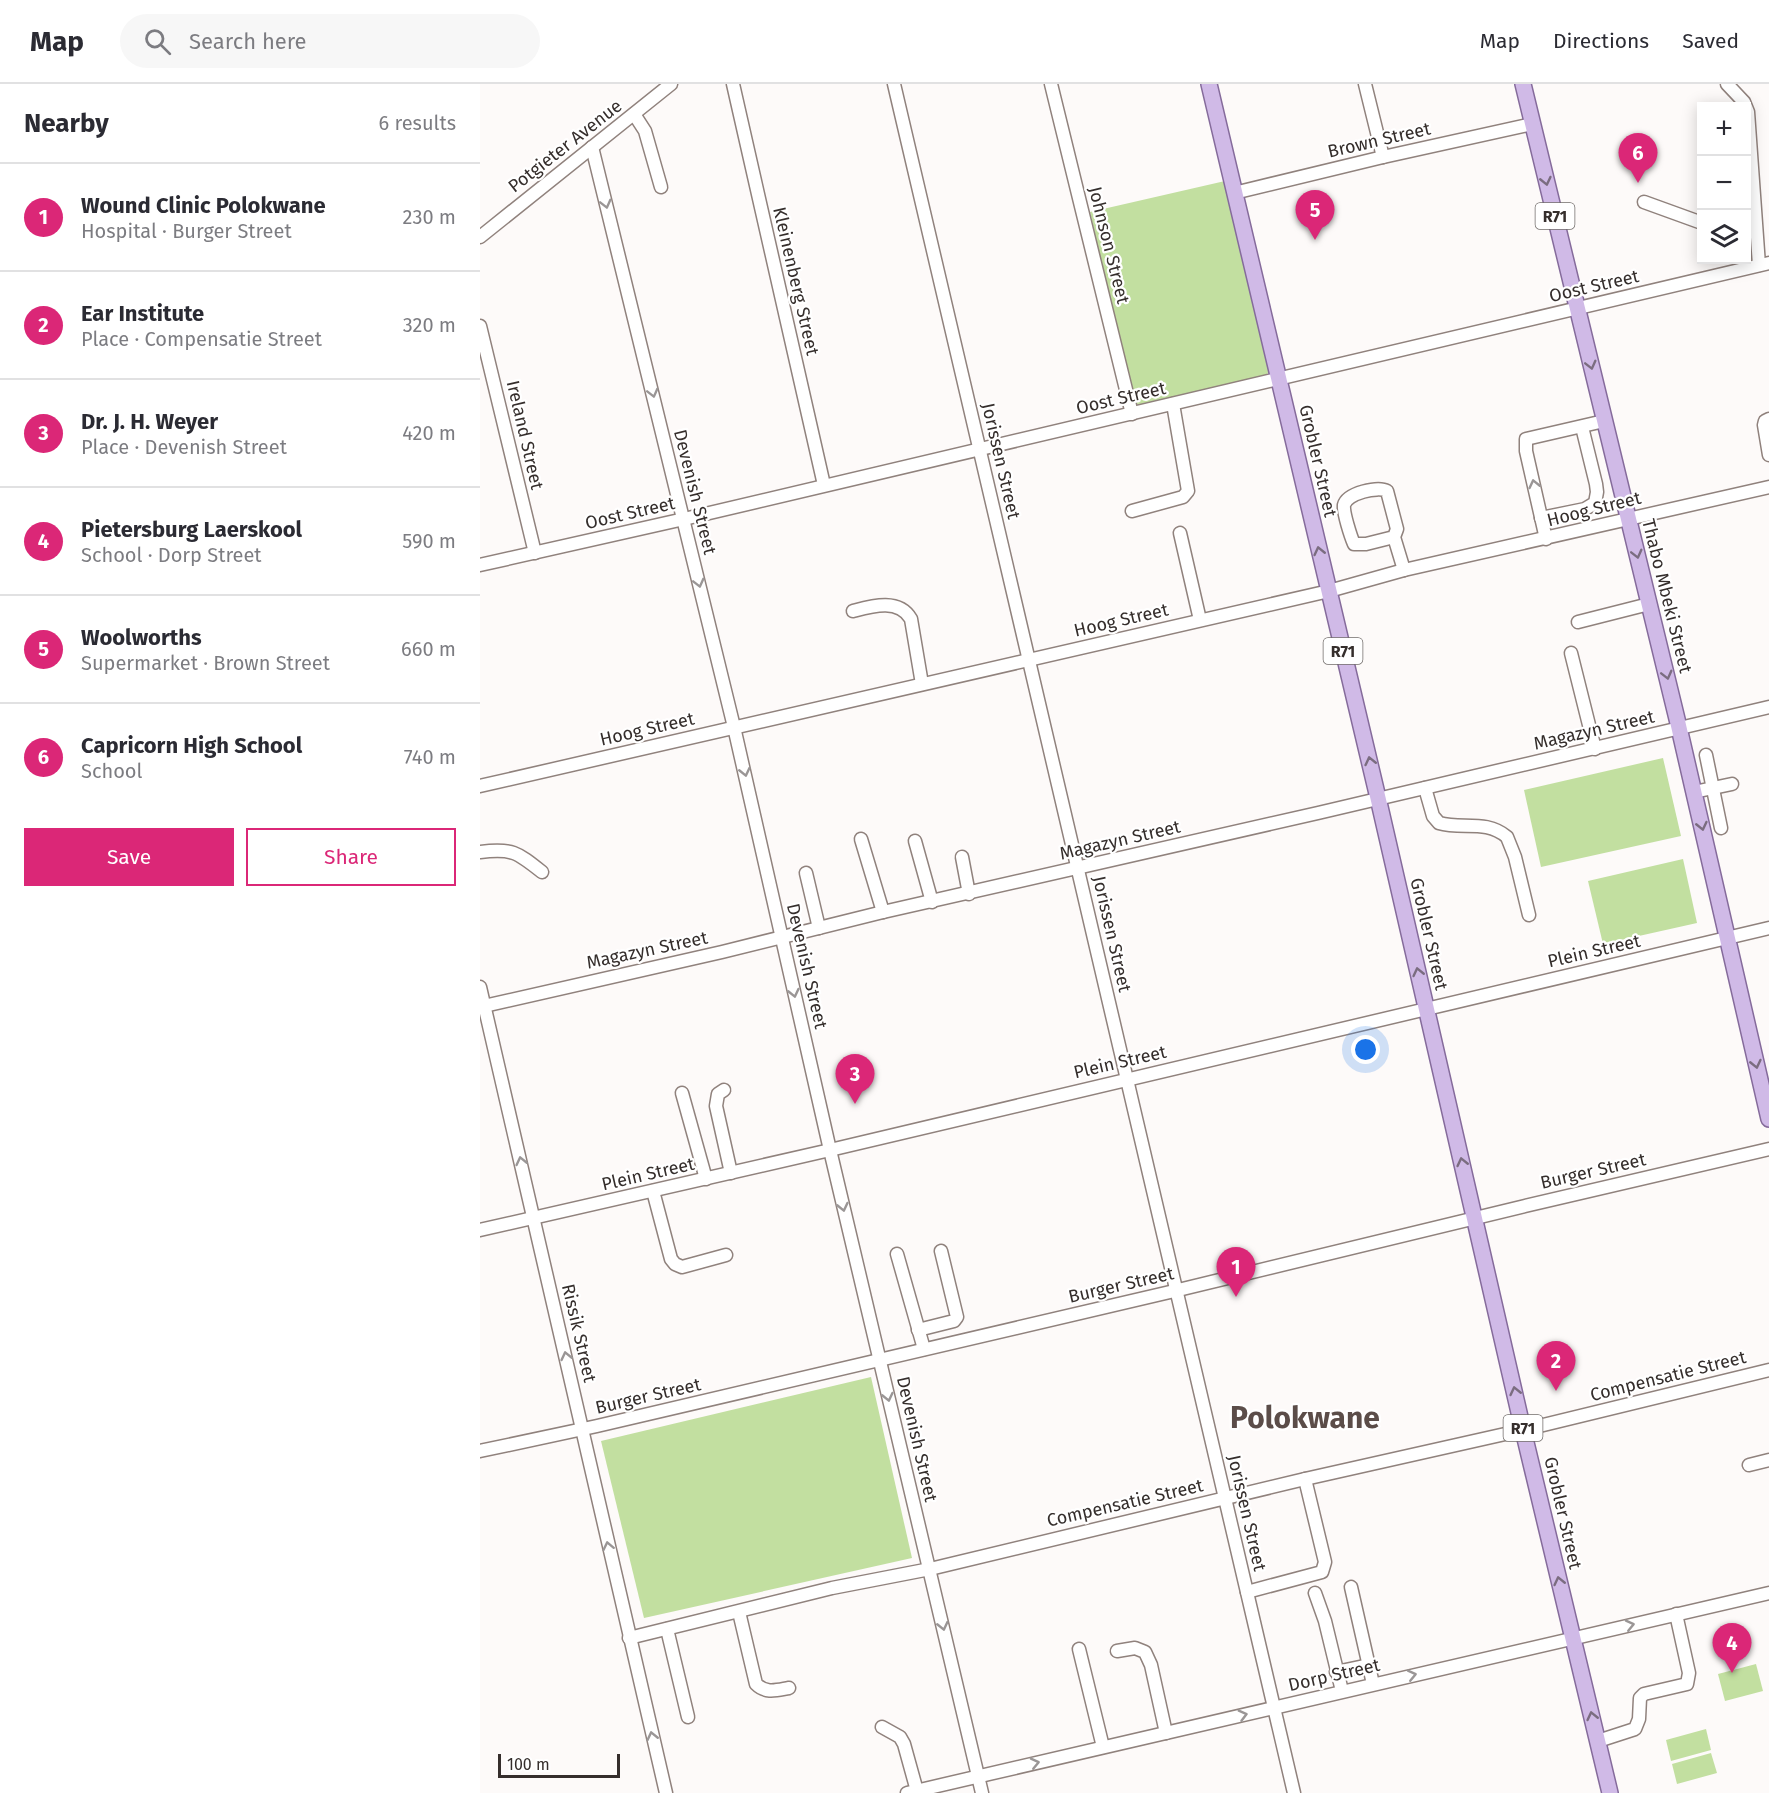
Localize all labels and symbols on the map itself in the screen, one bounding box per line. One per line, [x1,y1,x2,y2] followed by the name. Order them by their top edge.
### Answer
[504,95,626,197] street label: Potgieter Avenue
[1325,117,1433,163] street label: Brown Street
[1618,134,1658,183] pin: 6
[1539,176,1552,186] one-way arrow
[1084,184,1134,306] street label: Johnson Street
[1296,190,1334,240] pin: 5
[598,199,611,209] one-way arrow
[1536,203,1574,229] road number: R71
[768,205,824,358] street label: Kleinenberg Street
[1547,265,1642,307] street label: Oost Street
[1583,360,1596,370] one-way arrow
[1074,377,1169,419] street label: Oost Street
[502,378,548,492] street label: Ireland Street
[645,388,658,398] one-way arrow
[977,401,1025,522] street label: Jorissen Street
[1294,403,1342,520] street label: Grobler Street
[669,427,721,557] street label: Devenish Street
[1528,479,1541,489] one-way arrow
[1545,487,1644,531] street label: Hoog Street
[583,492,678,534] street label: Oost Street
[1637,517,1697,676] street label: Thabo Mbeki Street
[1314,546,1327,556] one-way arrow
[1630,549,1643,559] one-way arrow
[692,578,705,588] one-way arrow
[1072,598,1171,642] street label: Hoog Street
[1324,638,1362,664] road number: R71
[1659,670,1672,680] one-way arrow
[1531,705,1657,755] street label: Magazyn Street
[598,707,697,751] street label: Hoog Street
[1364,756,1377,766] one-way arrow
[737,767,750,777] one-way arrow
[1057,815,1183,865] street label: Magazyn Street
[1694,821,1707,831] one-way arrow
[1088,874,1136,995] street label: Jorissen Street
[1405,876,1453,993] street label: Grobler Street
[782,901,832,1031] street label: Devenish Street
[584,926,710,974] street label: Magazyn Street
[1545,930,1643,972] street label: Plein Street
[1412,967,1425,977] one-way arrow
[787,988,800,998] one-way arrow
[1351,1035,1380,1064] your location
[1071,1041,1169,1083] street label: Plein Street
[836,1054,874,1104] pin: 3
[1749,1059,1762,1069] one-way arrow
[1538,1148,1648,1194] street label: Burger Street
[599,1153,697,1195] street label: Plein Street
[515,1156,528,1166] one-way arrow
[1456,1157,1469,1167] one-way arrow
[836,1202,849,1212] one-way arrow
[1216,1248,1256,1297] pin: 1
[1066,1262,1176,1308] street label: Burger Street
[557,1282,601,1385] street label: Rissik Street
[1536,1342,1576,1391] pin: 2
[1588,1346,1749,1406] street label: Compensatie Street
[560,1351,573,1361] one-way arrow
[593,1373,703,1419] street label: Burger Street
[892,1374,942,1504] street label: Devenish Street
[1509,1386,1522,1396] one-way arrow
[881,1391,894,1401] one-way arrow
[1230,1400,1380,1436] district label: Polokwane
[1504,1415,1542,1441] road number: R71
[1223,1453,1271,1574] street label: Jorissen Street
[1539,1455,1587,1572] street label: Grobler Street
[1045,1474,1206,1532] street label: Compensatie Street
[603,1541,616,1551] one-way arrow
[1554,1576,1567,1586] one-way arrow
[1625,1619,1635,1632] one-way arrow
[935,1620,948,1630] one-way arrow
[1712,1624,1752,1673] pin: 4
[1286,1654,1382,1696] street label: Dorp Street
[1407,1669,1417,1682] one-way arrow
[1237,1710,1248,1722] one-way arrow
[1586,1711,1599,1721] one-way arrow
[646,1732,659,1742] one-way arrow
[498,1751,620,1778] scale bar
[1030,1757,1040,1770] one-way arrow

